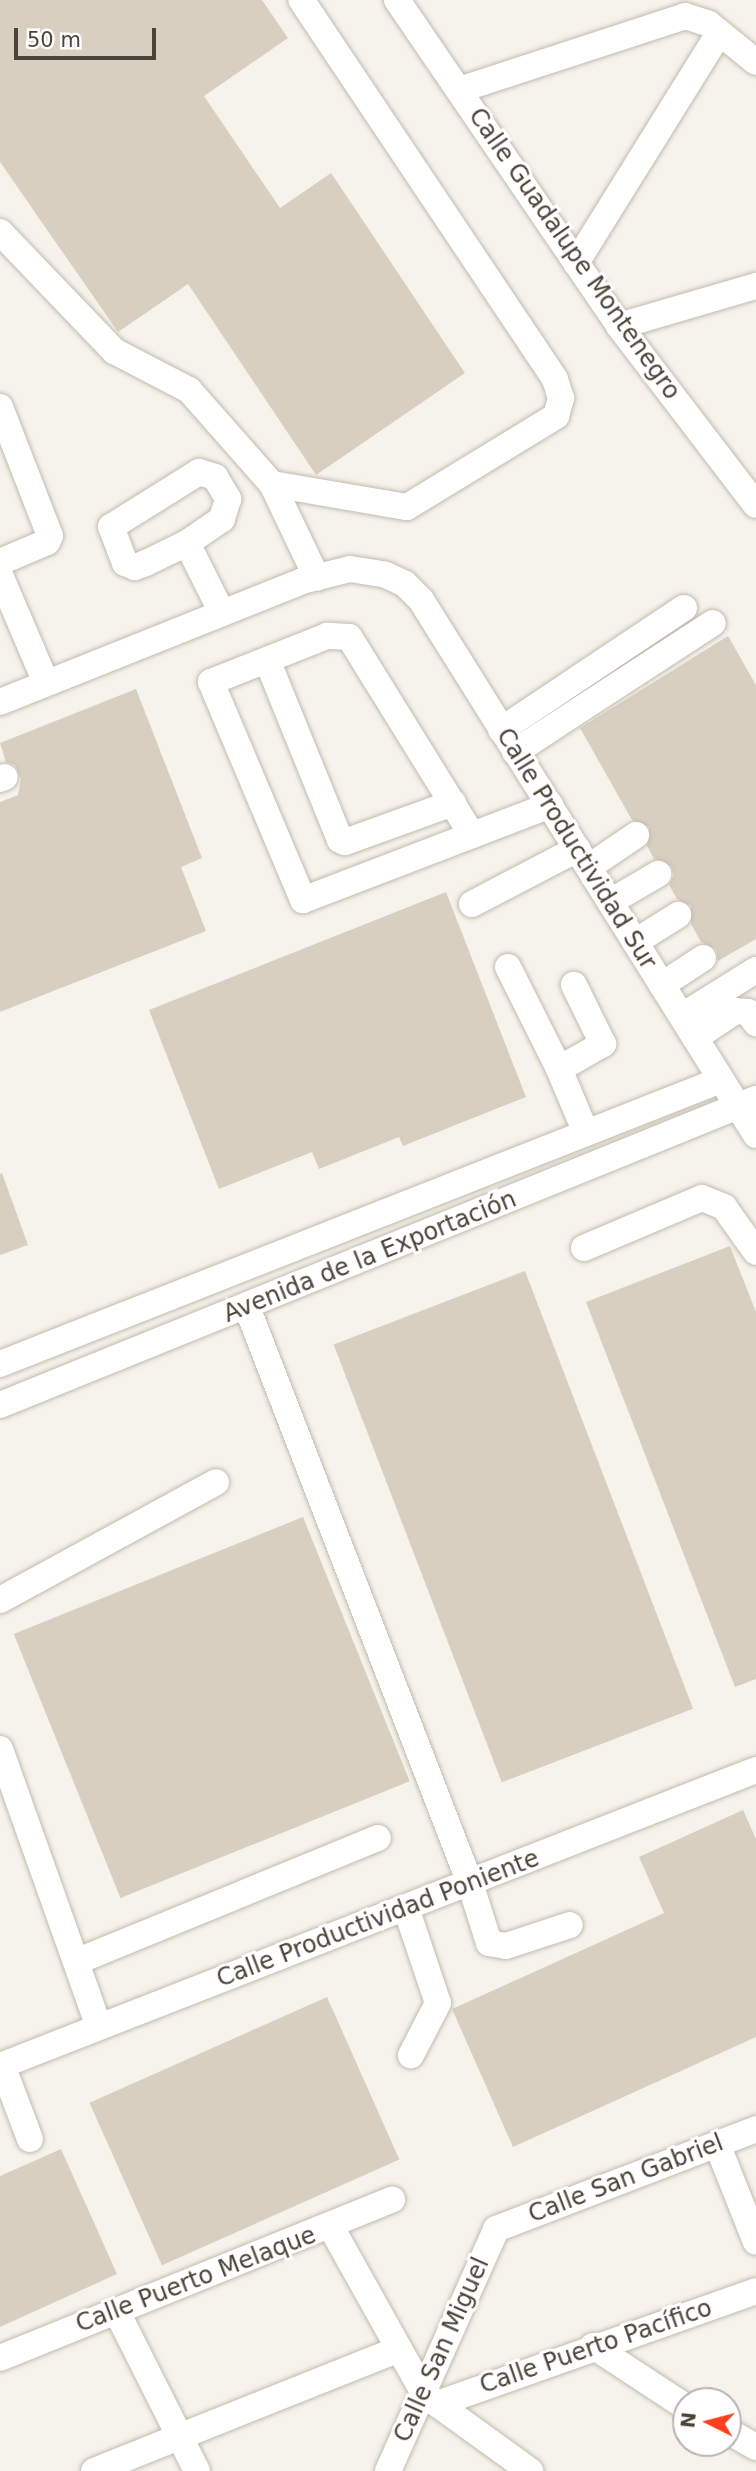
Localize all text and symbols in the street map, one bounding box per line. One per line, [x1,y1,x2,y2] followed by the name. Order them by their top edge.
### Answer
[18,14,159,58] scale bar
[27,28,81,52] text: 50 m
[462,103,686,405] street label: Calle Guadalupe Montenegro
[490,723,662,975] street label: Calle Productividad Sur
[219,1185,521,1329] street label: Avenida de la Exportación
[213,1844,543,1994] street label: Calle Productividad Poniente
[524,2129,728,2229] street label: Calle San Gabriel
[72,2221,320,2339] street label: Calle Puerto Melaque
[388,2253,496,2447] street label: Calle San Miguel
[476,2294,716,2400] street label: Calle Puerto Pacífico
[672,2387,742,2457] north arrow
[676,2411,700,2429] text: N

